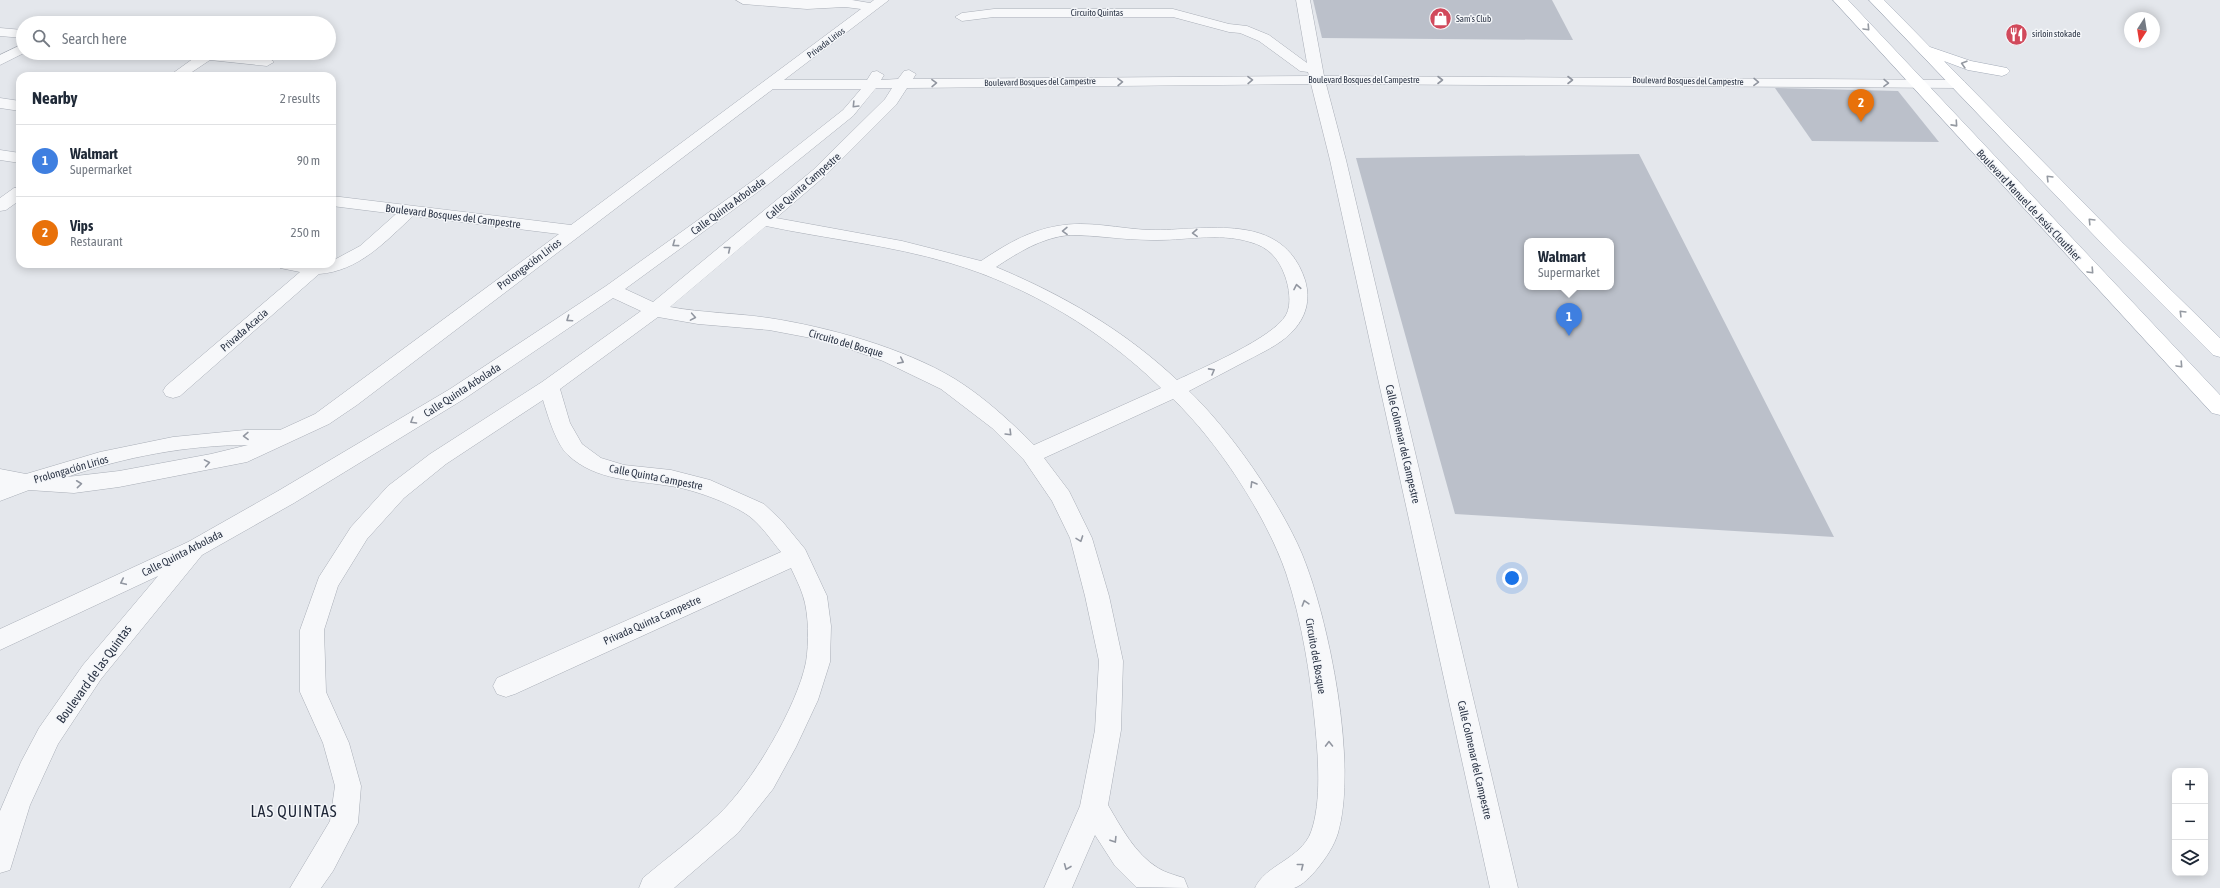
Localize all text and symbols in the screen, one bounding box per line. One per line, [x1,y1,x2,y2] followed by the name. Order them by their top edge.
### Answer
[1427,6,1453,32] shop icon: Sam's Club
[1071,8,1123,18] street label: Circuito Quintas
[2124,12,2160,48] north arrow
[1456,14,1491,24] place label: Sam's Club
[16,16,336,60] search box
[2004,21,2030,47] restaurant icon: sirloin stokade
[1862,23,1870,31] one-way arrow
[805,26,847,60] street label: Privada Lirios
[30,27,52,49] icon: search
[2032,29,2081,39] place label: sirloin stokade
[62,30,127,47] text: Search here
[1960,60,1967,69] one-way arrow
[1308,75,1420,85] street label: Boulevard Bosques del Campestre
[1632,75,1744,87] street label: Boulevard Bosques del Campestre
[984,76,1096,88] street label: Boulevard Bosques del Campestre
[1247,76,1253,84] one-way arrow
[1437,76,1443,84] one-way arrow
[1567,76,1573,84] one-way arrow
[1117,78,1123,86] one-way arrow
[1753,78,1759,86] one-way arrow
[931,79,937,87] one-way arrow
[1883,79,1889,87] one-way arrow
[32,88,78,108] text: Nearby
[1848,89,1874,122] pin: 2
[280,91,320,106] text: 2 results
[853,100,860,108] one-way arrow
[1950,119,1958,127] one-way arrow
[70,145,118,162] text: Walmart
[1974,147,2084,264] street label: Boulevard Manuel de Jesús Clouthier
[763,150,843,222] street label: Calle Quinta Campestre
[42,153,48,168] text: 1
[297,153,320,168] text: 90 m
[70,162,132,177] text: Supermarket
[688,175,768,237] street label: Calle Quinta Arbolada
[2046,175,2054,183] one-way arrow
[385,202,521,230] street label: Boulevard Bosques del Campestre
[70,217,93,234] text: Vips
[2088,218,2096,226] one-way arrow
[42,225,48,240] text: 2
[291,225,320,240] text: 250 m
[1062,227,1068,236] one-way arrow
[1192,229,1198,237] one-way arrow
[70,234,123,249] text: Restaurant
[495,236,563,292] street label: Prolongación Lirios
[1524,238,1614,290] popup
[672,239,679,247] one-way arrow
[723,247,731,254] one-way arrow
[1538,248,1586,265] text: Walmart
[1538,265,1600,280] text: Supermarket
[2086,266,2093,273] one-way arrow
[1293,284,1302,290] one-way arrow
[1556,303,1582,336] pin: 1
[218,306,270,354] street label: Privada Acacia
[2180,310,2187,318] one-way arrow
[690,312,696,321] one-way arrow
[566,314,573,321] one-way arrow
[807,327,885,359] street label: Circuito del Bosque
[897,356,904,364] one-way arrow
[2175,360,2183,368] one-way arrow
[421,361,503,419] street label: Calle Quinta Arbolada
[1207,368,1215,376] one-way arrow
[1383,383,1423,505] street label: Calle Colmenar del Campestre
[410,416,417,423] one-way arrow
[1004,428,1012,436] one-way arrow
[243,432,249,440] one-way arrow
[32,453,110,485] street label: Prolongación Lirios
[204,459,210,467] one-way arrow
[608,462,704,492] street label: Calle Quinta Campestre
[76,479,82,488] one-way arrow
[1250,481,1258,488] one-way arrow
[140,527,224,579] street label: Calle Quinta Arbolada
[1076,536,1084,543] one-way arrow
[1502,568,1522,588] your location
[119,577,127,585] one-way arrow
[601,593,703,647] street label: Privada Quinta Campestre
[1301,600,1310,607] one-way arrow
[1303,617,1329,695] street label: Circuito del Bosque
[53,622,135,726] street label: Boulevard de las Quintas
[1455,699,1495,821] street label: Calle Colmenar del Campestre
[1325,741,1333,747] one-way arrow
[2172,768,2208,876] map controls
[2172,768,2208,804] button: +
[250,802,338,820] district label: LAS QUINTAS
[2172,804,2208,840] button: −
[1109,836,1116,843] one-way arrow
[2172,840,2208,876] button: layers
[1063,863,1071,870] one-way arrow
[1296,863,1303,870] one-way arrow

